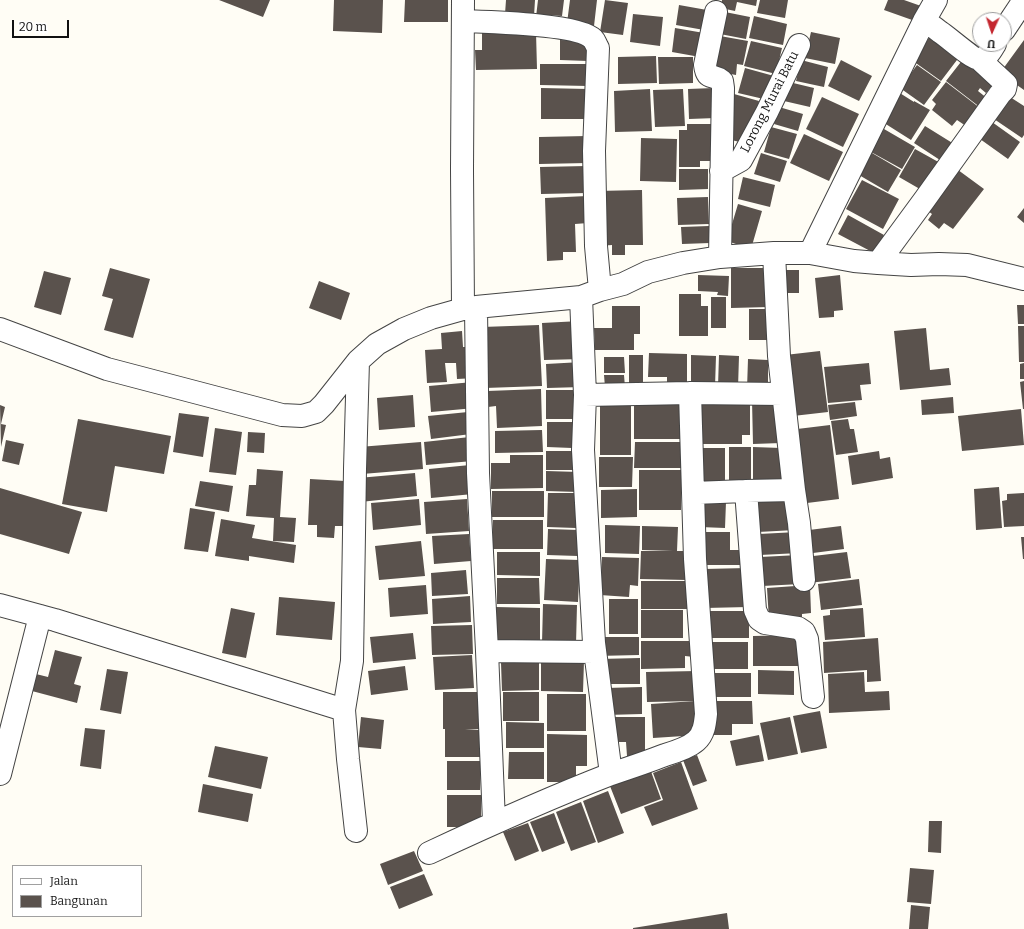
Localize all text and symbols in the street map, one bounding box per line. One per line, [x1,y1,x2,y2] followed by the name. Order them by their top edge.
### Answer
[14,12,71,38] scale bar
[972,12,1012,52] north arrow
[19,20,47,34] text: 20 m
[987,37,996,50] text: U
[738,49,802,155] street label: Lorong Murai Batu
[12,865,142,917] legend
[50,874,78,888] text: Jalan
[50,894,108,908] text: Bangunan

